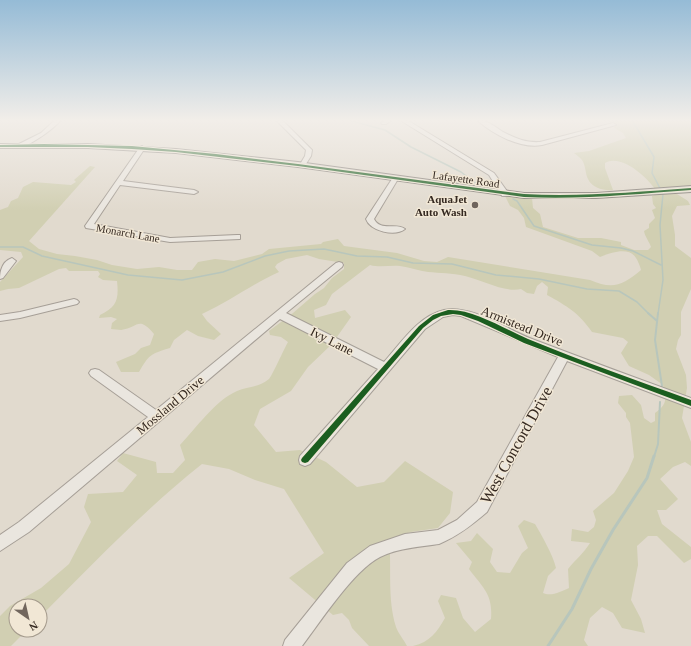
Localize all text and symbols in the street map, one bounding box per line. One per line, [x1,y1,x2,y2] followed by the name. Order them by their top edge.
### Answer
[432,168,501,190] street label: Lafayette Road
[415,193,467,218] place label: AquaJet Auto Wash
[470,200,480,210] marker: AquaJet Auto Wash
[95,221,161,245] street label: Monarch Lane
[479,303,565,349] street label: Armistead Drive
[308,324,356,358] street label: Ivy Lane
[133,372,207,438] street label: Mossland Drive
[477,384,555,506] street label: West Concord Drive
[8,598,48,638] north arrow
[27,619,40,634] text: N

